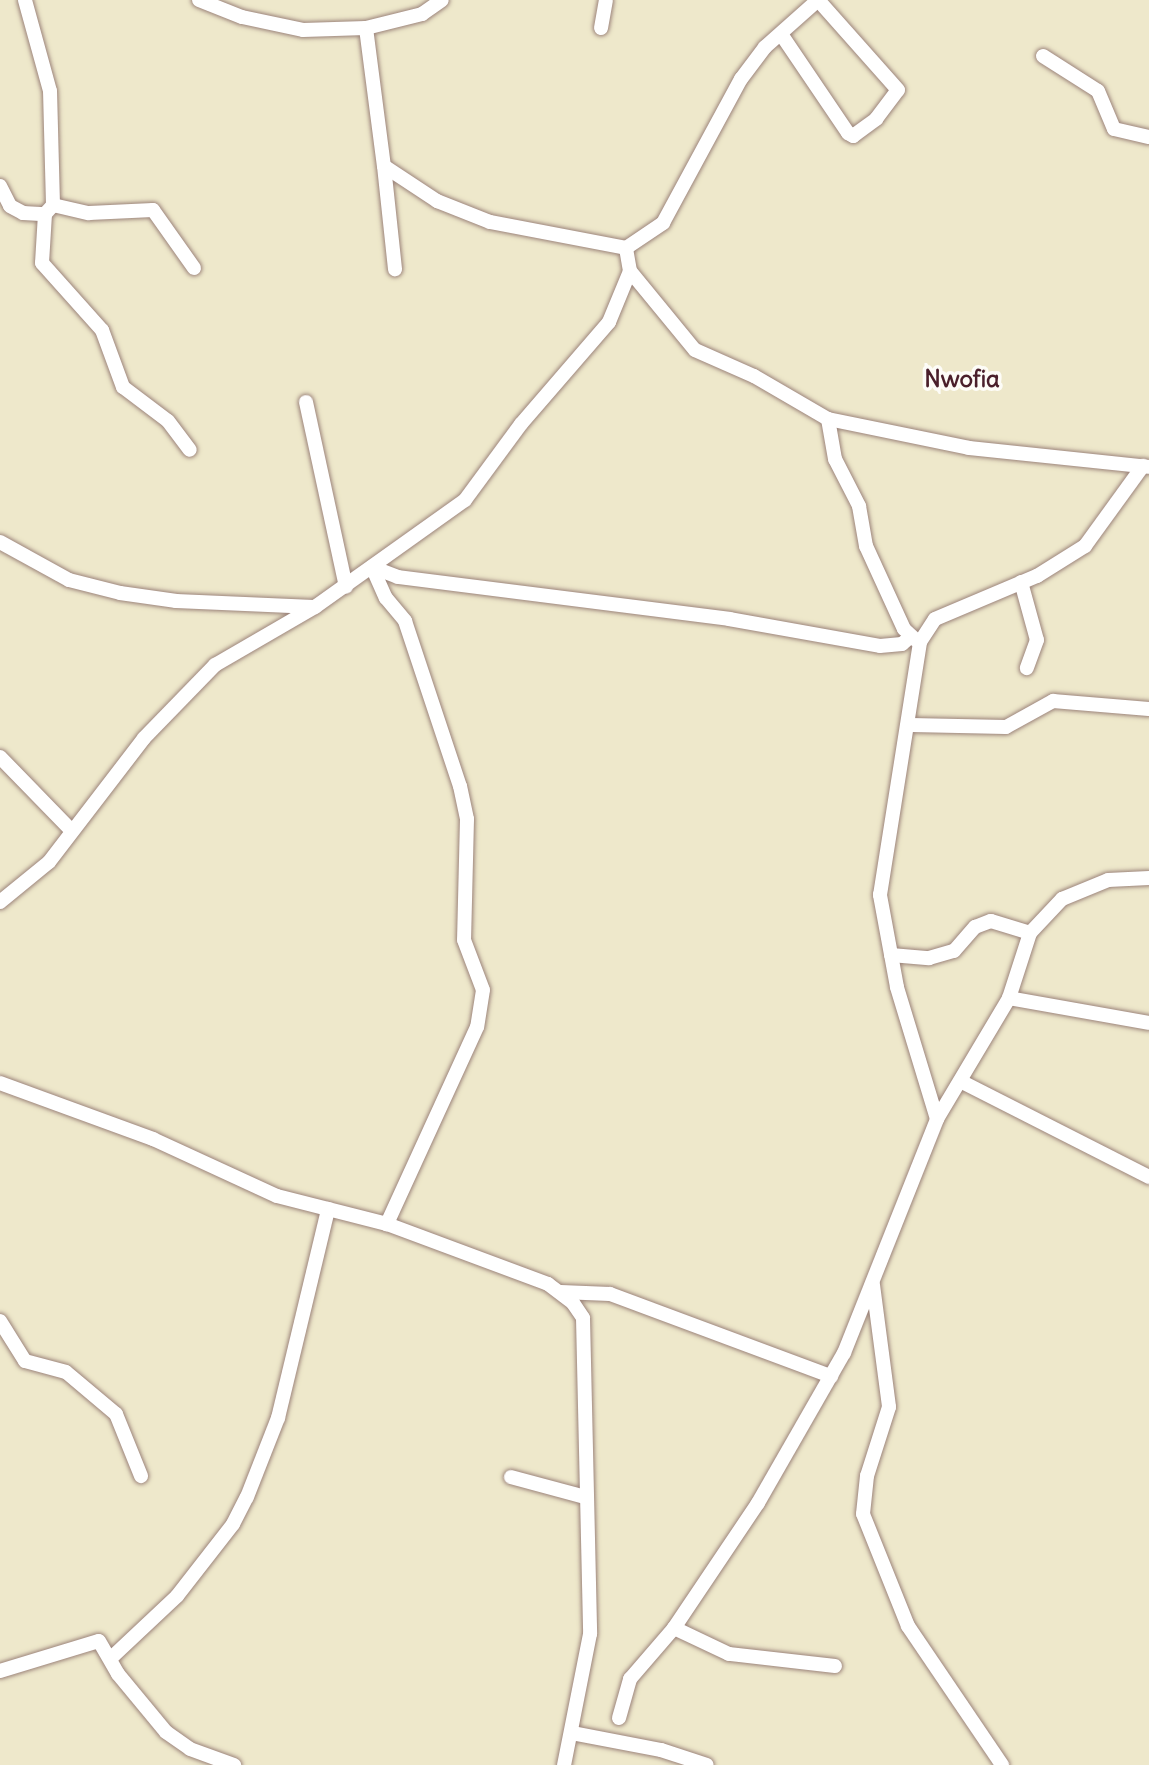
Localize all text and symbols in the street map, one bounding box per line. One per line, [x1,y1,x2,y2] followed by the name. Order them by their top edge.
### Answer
[924,365,1000,393] district label: Nwofia

